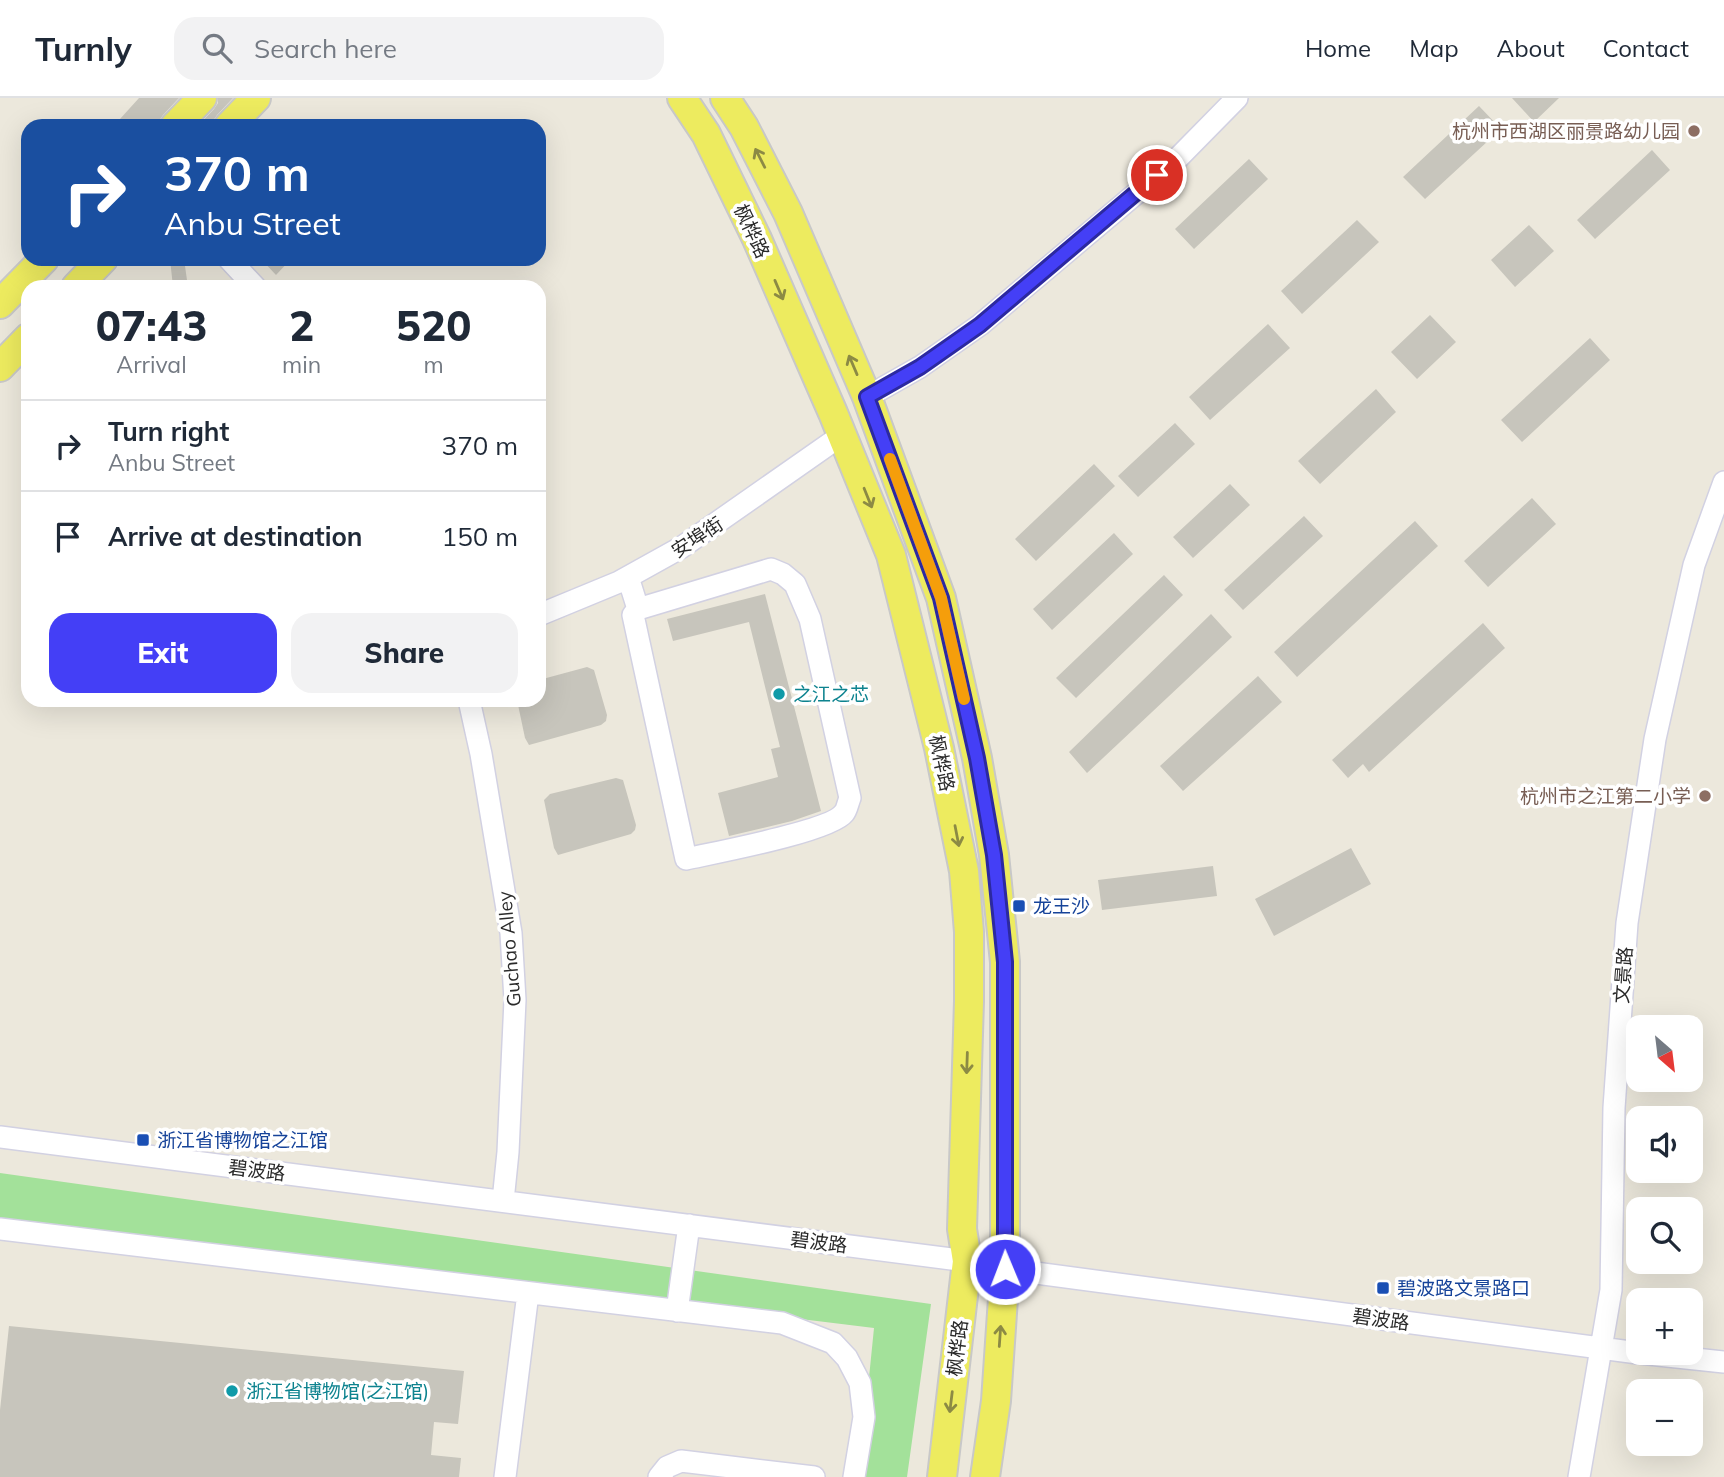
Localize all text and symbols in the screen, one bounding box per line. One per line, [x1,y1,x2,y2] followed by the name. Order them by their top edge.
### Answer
[174,17,664,80] search box
[35,28,132,69] text: Turnly
[198,29,236,67] icon: search
[254,32,397,65] text: Search here
[1305,33,1371,63] text: Home
[1409,33,1459,63] text: Map
[1497,33,1565,63] text: About
[1603,33,1689,63] text: Contact
[1452,119,1680,143] place label: 杭州市西湖区丽景路幼儿园
[1686,123,1702,139] marker: 杭州市西湖区丽景路幼儿园
[164,142,310,203] text: 370 m
[1127,145,1187,205] pin
[49,147,140,238] icon: right
[752,148,766,169] one-way arrow
[1138,156,1176,194] icon: arrive
[729,200,775,262] street label: 枫桦路
[164,203,341,243] text: Anbu Street
[773,278,786,300] one-way arrow
[96,299,207,352] text: 07:43
[289,299,314,352] text: 2
[396,299,471,352] text: 520
[116,350,187,379] text: Arrival
[282,350,321,379] text: min
[423,350,444,379] text: m
[846,355,859,377] one-way arrow
[108,415,229,448] text: Turn right
[49,427,87,465] icon: right
[442,429,518,462] text: 370 m
[108,448,235,477] text: Anbu Street
[862,487,875,509] one-way arrow
[667,511,727,563] street label: 安埠街
[49,518,87,556] icon: arrive
[108,520,363,553] text: Arrive at destination
[442,520,518,553] text: 150 m
[49,613,277,693] button: Exit
[291,613,518,693] button: Share
[793,682,869,706] place label: 之江之芯
[771,686,787,702] marker: 之江之芯
[924,733,960,793] street label: 枫桦路
[1520,784,1691,808] place label: 杭州市之江第二小学
[1697,788,1713,804] marker: 杭州市之江第二小学
[951,824,964,847] one-way arrow
[492,890,526,1008] street label: Guchao Alley
[1033,894,1090,918] place label: 龙王沙
[1011,898,1027,914] marker: 龙王沙
[1609,946,1637,1004] street label: 文景路
[1626,1015,1703,1092] north arrow
[1626,1015,1703,1456] map controls
[961,1051,974,1074] one-way arrow
[1626,1106,1703,1183] button: sound
[157,1128,328,1152] place label: 浙江省博物馆之江馆
[135,1132,151,1148] marker: 浙江省博物馆之江馆
[227,1155,287,1185] street label: 碧波路
[1626,1197,1703,1274] button: search
[789,1227,849,1257] street label: 碧波路
[968,1232,1042,1306] position arrow
[1397,1276,1530,1300] place label: 碧波路文景路口
[1375,1280,1391,1296] marker: 碧波路文景路口
[1626,1288,1703,1365] button: +
[1351,1303,1411,1335] street label: 碧波路
[942,1318,972,1378] street label: 枫桦路
[994,1325,1007,1348] one-way arrow
[246,1379,429,1403] place label: 浙江省博物馆(之江馆)
[1626,1379,1703,1456] button: −
[224,1383,240,1399] marker: 浙江省博物馆(之江馆)
[944,1390,957,1413] one-way arrow

